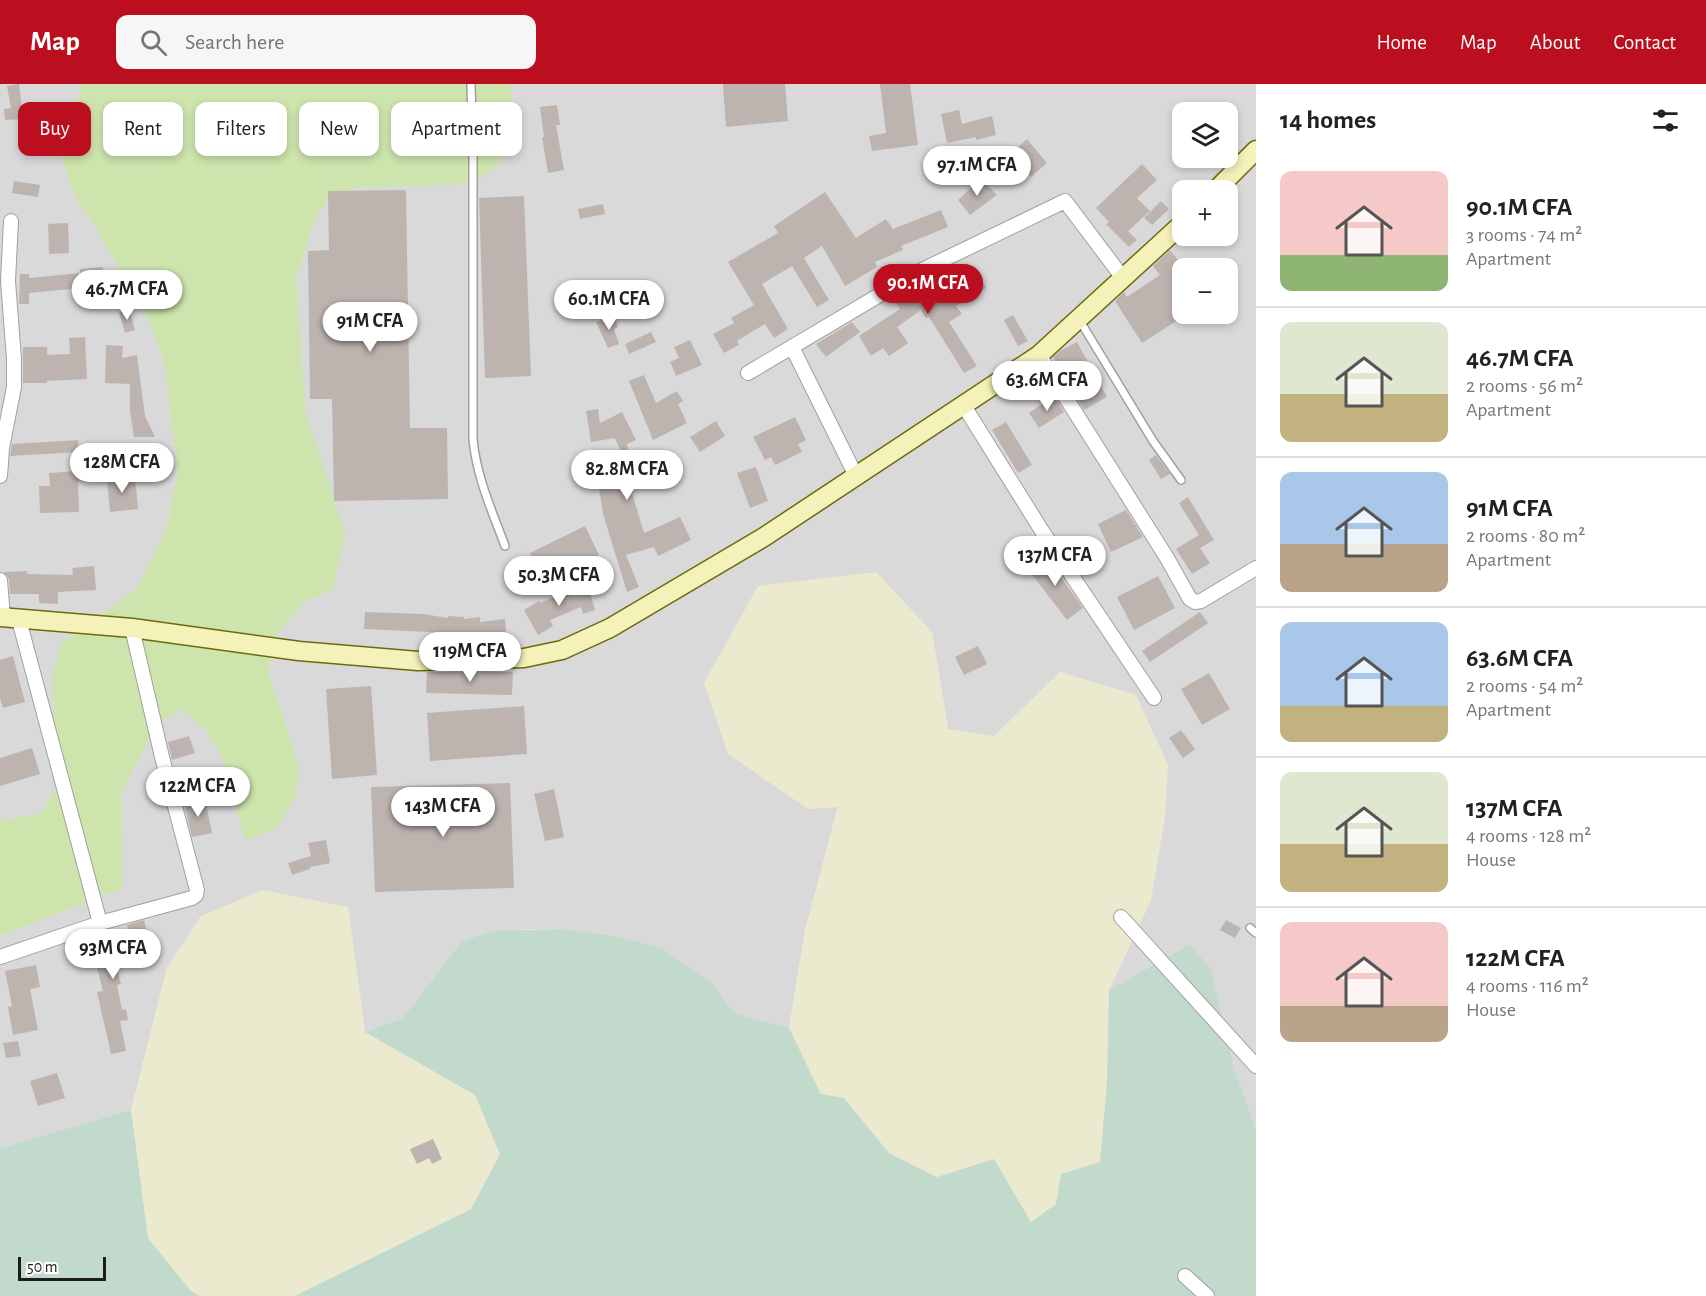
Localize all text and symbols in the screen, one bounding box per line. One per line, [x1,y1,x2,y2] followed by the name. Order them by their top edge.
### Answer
[116,15,536,69] search box
[137,26,170,59] icon: search
[30,28,80,56] text: Map
[185,31,284,53] text: Search here
[1376,32,1427,53] text: Home
[1460,32,1497,53] text: Map
[1530,32,1580,53] text: About
[1613,32,1676,53] text: Contact
[18,102,91,156] chip: Buy
[103,102,183,156] chip: Rent
[195,102,287,156] chip: Filters
[299,102,379,156] chip: New
[391,102,522,156] chip: Apartment
[1172,102,1238,324] map controls
[1172,102,1238,168] button: layers
[1649,104,1682,137] icon: filters
[1280,107,1376,133] text: 14 homes
[908,146,1046,197] pin: 97.1M CFA
[937,155,1017,175] text: 97.1M CFA
[1172,180,1238,246] button: +
[1466,194,1572,220] text: 90.1M CFA
[1328,195,1400,267] icon: home
[1466,225,1582,245] text: 3 rooms · 74 m²
[1466,249,1551,269] text: Apartment
[1172,258,1238,324] button: −
[859,264,997,315] pin: 90.1M CFA
[58,270,196,321] pin: 46.7M CFA
[887,273,969,293] text: 90.1M CFA
[86,279,168,299] text: 46.7M CFA
[540,280,678,331] pin: 60.1M CFA
[568,289,650,309] text: 60.1M CFA
[315,302,425,353] pin: 91M CFA
[337,311,403,331] text: 91M CFA
[1466,345,1574,371] text: 46.7M CFA
[1328,346,1400,418] icon: home
[978,361,1116,412] pin: 63.6M CFA
[1006,370,1088,390] text: 63.6M CFA
[1466,376,1583,396] text: 2 rooms · 56 m²
[1466,400,1551,420] text: Apartment
[60,443,184,494] pin: 128M CFA
[558,450,696,501] pin: 82.8M CFA
[84,452,160,472] text: 128M CFA
[585,459,669,479] text: 82.8M CFA
[1466,495,1553,521] text: 91M CFA
[1328,496,1400,568] icon: home
[1466,526,1585,546] text: 2 rooms · 80 m²
[993,536,1117,587] pin: 137M CFA
[1018,545,1092,565] text: 137M CFA
[1466,550,1551,570] text: Apartment
[490,556,628,607] pin: 50.3M CFA
[518,565,600,585] text: 50.3M CFA
[408,632,532,683] pin: 119M CFA
[433,641,507,661] text: 119M CFA
[1466,645,1573,671] text: 63.6M CFA
[1328,646,1400,718] icon: home
[1466,676,1583,696] text: 2 rooms · 54 m²
[1466,700,1551,720] text: Apartment
[136,767,260,818] pin: 122M CFA
[160,776,236,796] text: 122M CFA
[381,787,505,838] pin: 143M CFA
[1466,795,1563,821] text: 137M CFA
[405,796,481,816] text: 143M CFA
[1328,796,1400,868] icon: home
[1466,826,1591,846] text: 4 rooms · 128 m²
[1466,850,1516,870] text: House
[58,929,168,980] pin: 93M CFA
[79,938,147,958] text: 93M CFA
[1466,945,1565,971] text: 122M CFA
[1328,946,1400,1018] icon: home
[1466,976,1589,996] text: 4 rooms · 116 m²
[1466,1000,1516,1020] text: House
[18,1254,106,1282] scale bar
[27,1259,58,1275] text: 50 m

